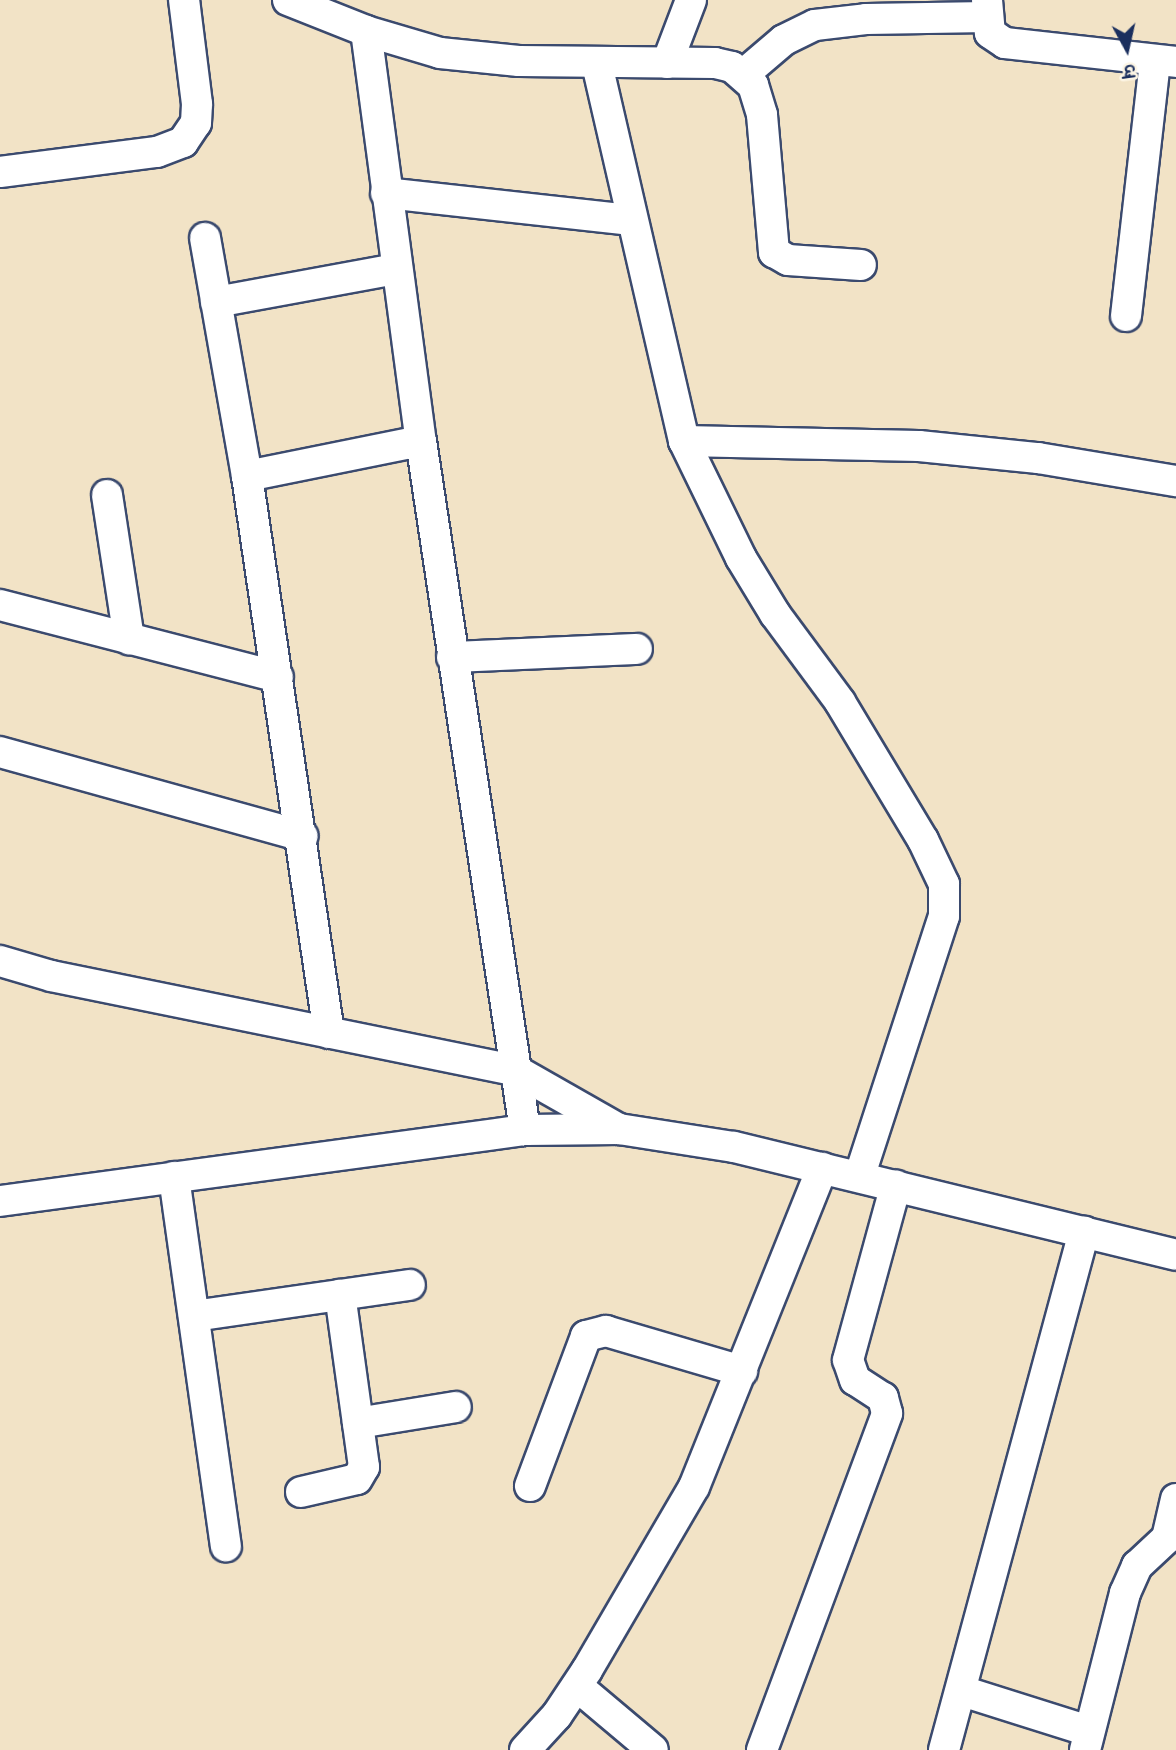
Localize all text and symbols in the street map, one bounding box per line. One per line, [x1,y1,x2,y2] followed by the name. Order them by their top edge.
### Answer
[1092,14,1162,84] north arrow
[1122,54,1138,85] text: उ

